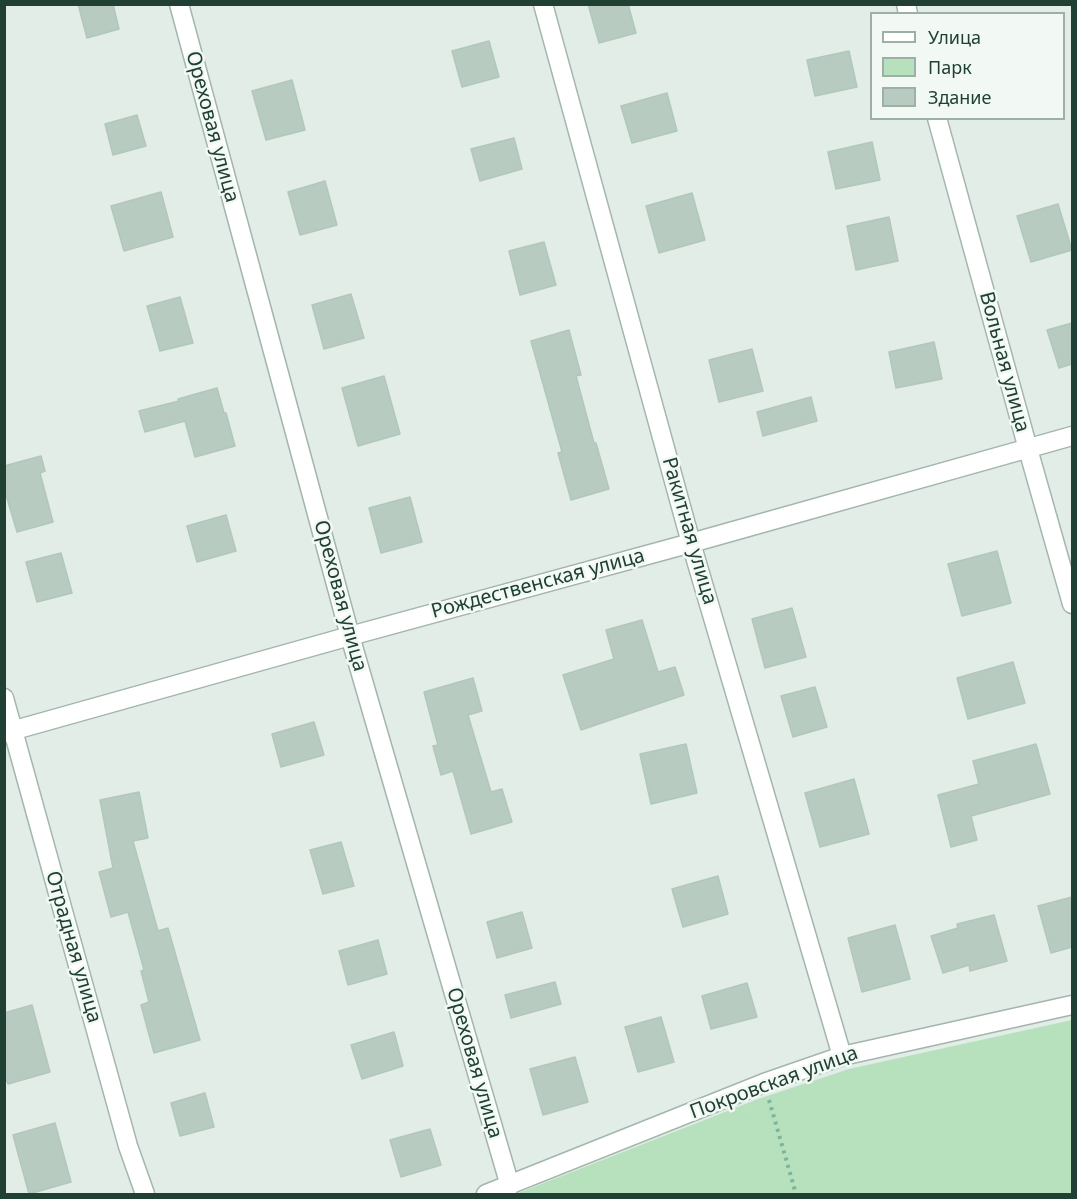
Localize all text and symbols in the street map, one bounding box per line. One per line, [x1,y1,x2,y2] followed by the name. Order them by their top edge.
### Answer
[870,12,1065,120] legend
[928,25,981,49] text: Улица
[180,49,244,205] street label: Ореховая улица
[928,55,972,79] text: Парк
[928,85,991,109] text: Здание
[974,289,1034,435] street label: Вольная улица
[657,455,721,607] street label: Ракитная улица
[308,518,372,674] street label: Ореховая улица
[429,544,647,624] street label: Рождественская улица
[40,868,106,1026] street label: Отрадная улица
[441,985,507,1141] street label: Ореховая улица
[687,1041,861,1125] street label: Покровская улица

